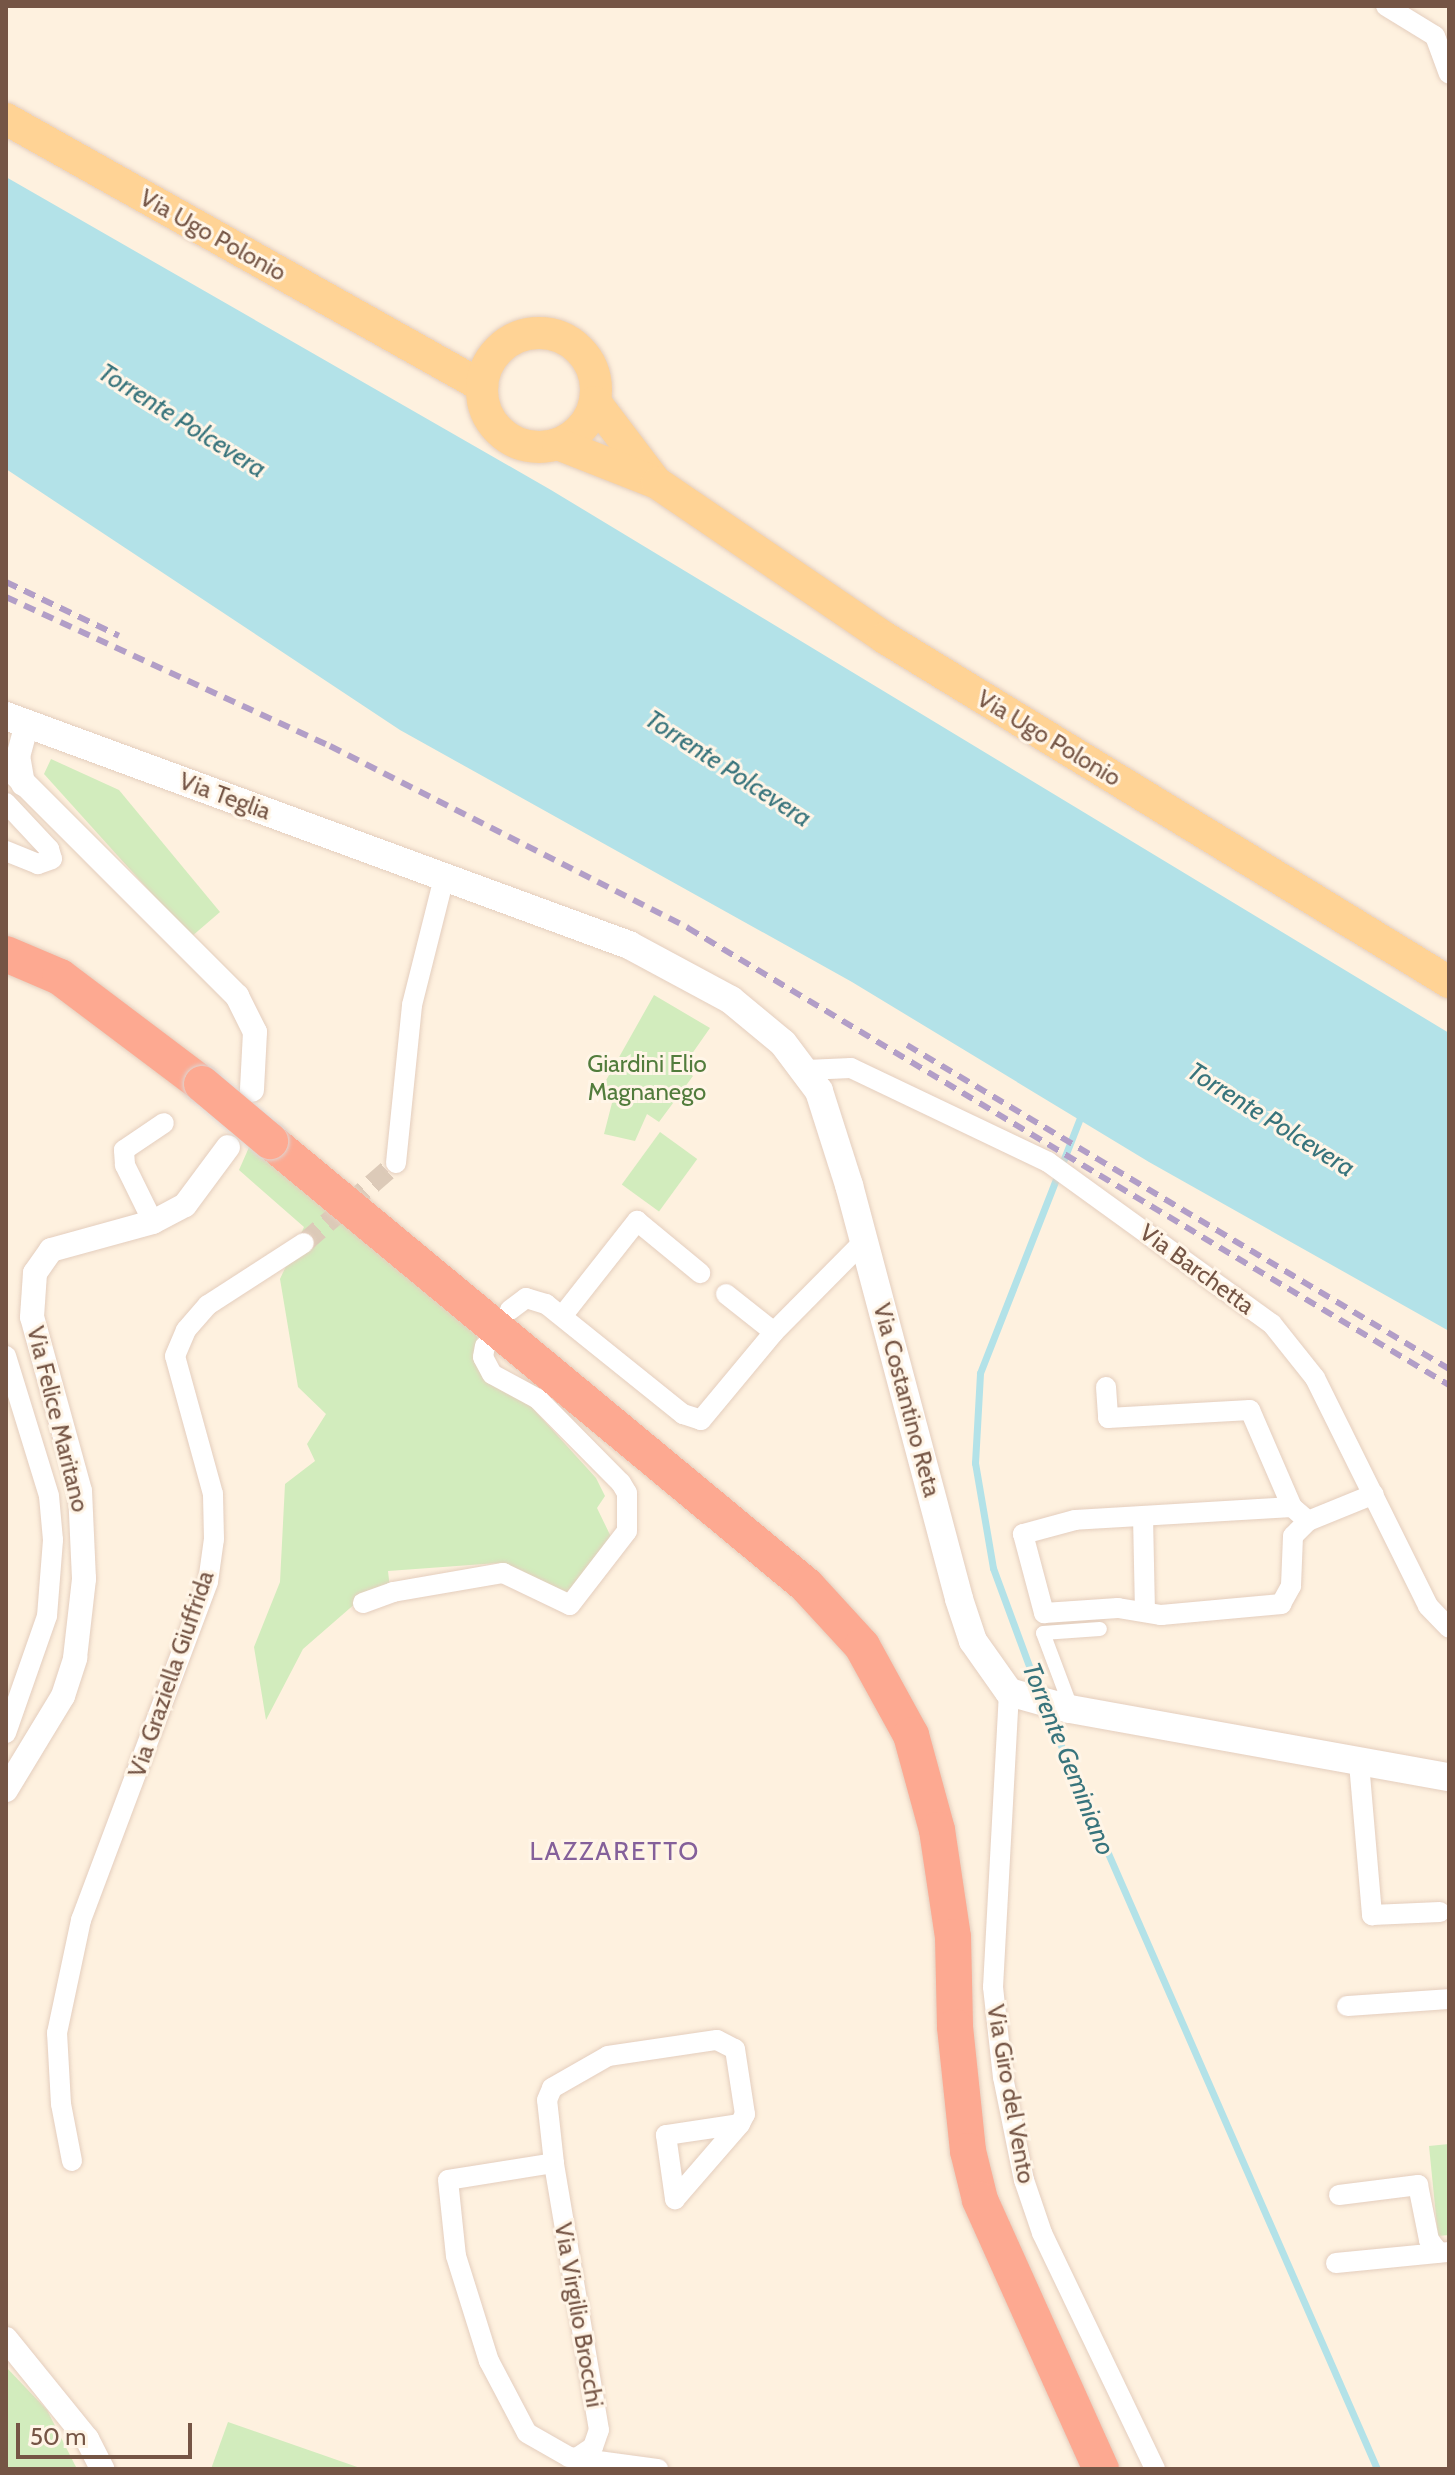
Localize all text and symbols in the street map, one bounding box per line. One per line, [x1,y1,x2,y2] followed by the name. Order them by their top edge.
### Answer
[135,183,291,287] street label: Via Ugo Polonio
[92,357,272,485] water label: Torrente Polcevera
[972,684,1126,792] street label: Via Ugo Polonio
[639,704,817,834] water label: Torrente Polcevera
[175,766,275,826] street label: Via Teglia
[587,1050,707,1106] park label: Giardini Elio Magnanego
[1181,1056,1361,1184] water label: Torrente Polcevera
[1134,1218,1260,1320] street label: Via Barchetta
[867,1300,947,1500] street label: Via Costantino Reta
[21,1323,95,1515] street label: Via Felice Maritano
[122,1567,220,1781] street label: Via Graziella Giuffrida
[1015,1658,1121,1860] water label: Torrente Geminiano
[530,1836,700,1868] district label: LAZZARETTO
[981,2002,1041,2186] street label: Via Giro del Vento
[549,2220,609,2410] street label: Via Virgilio Brocchi
[20,2407,196,2457] scale bar
[30,2422,86,2451] text: 50 m

